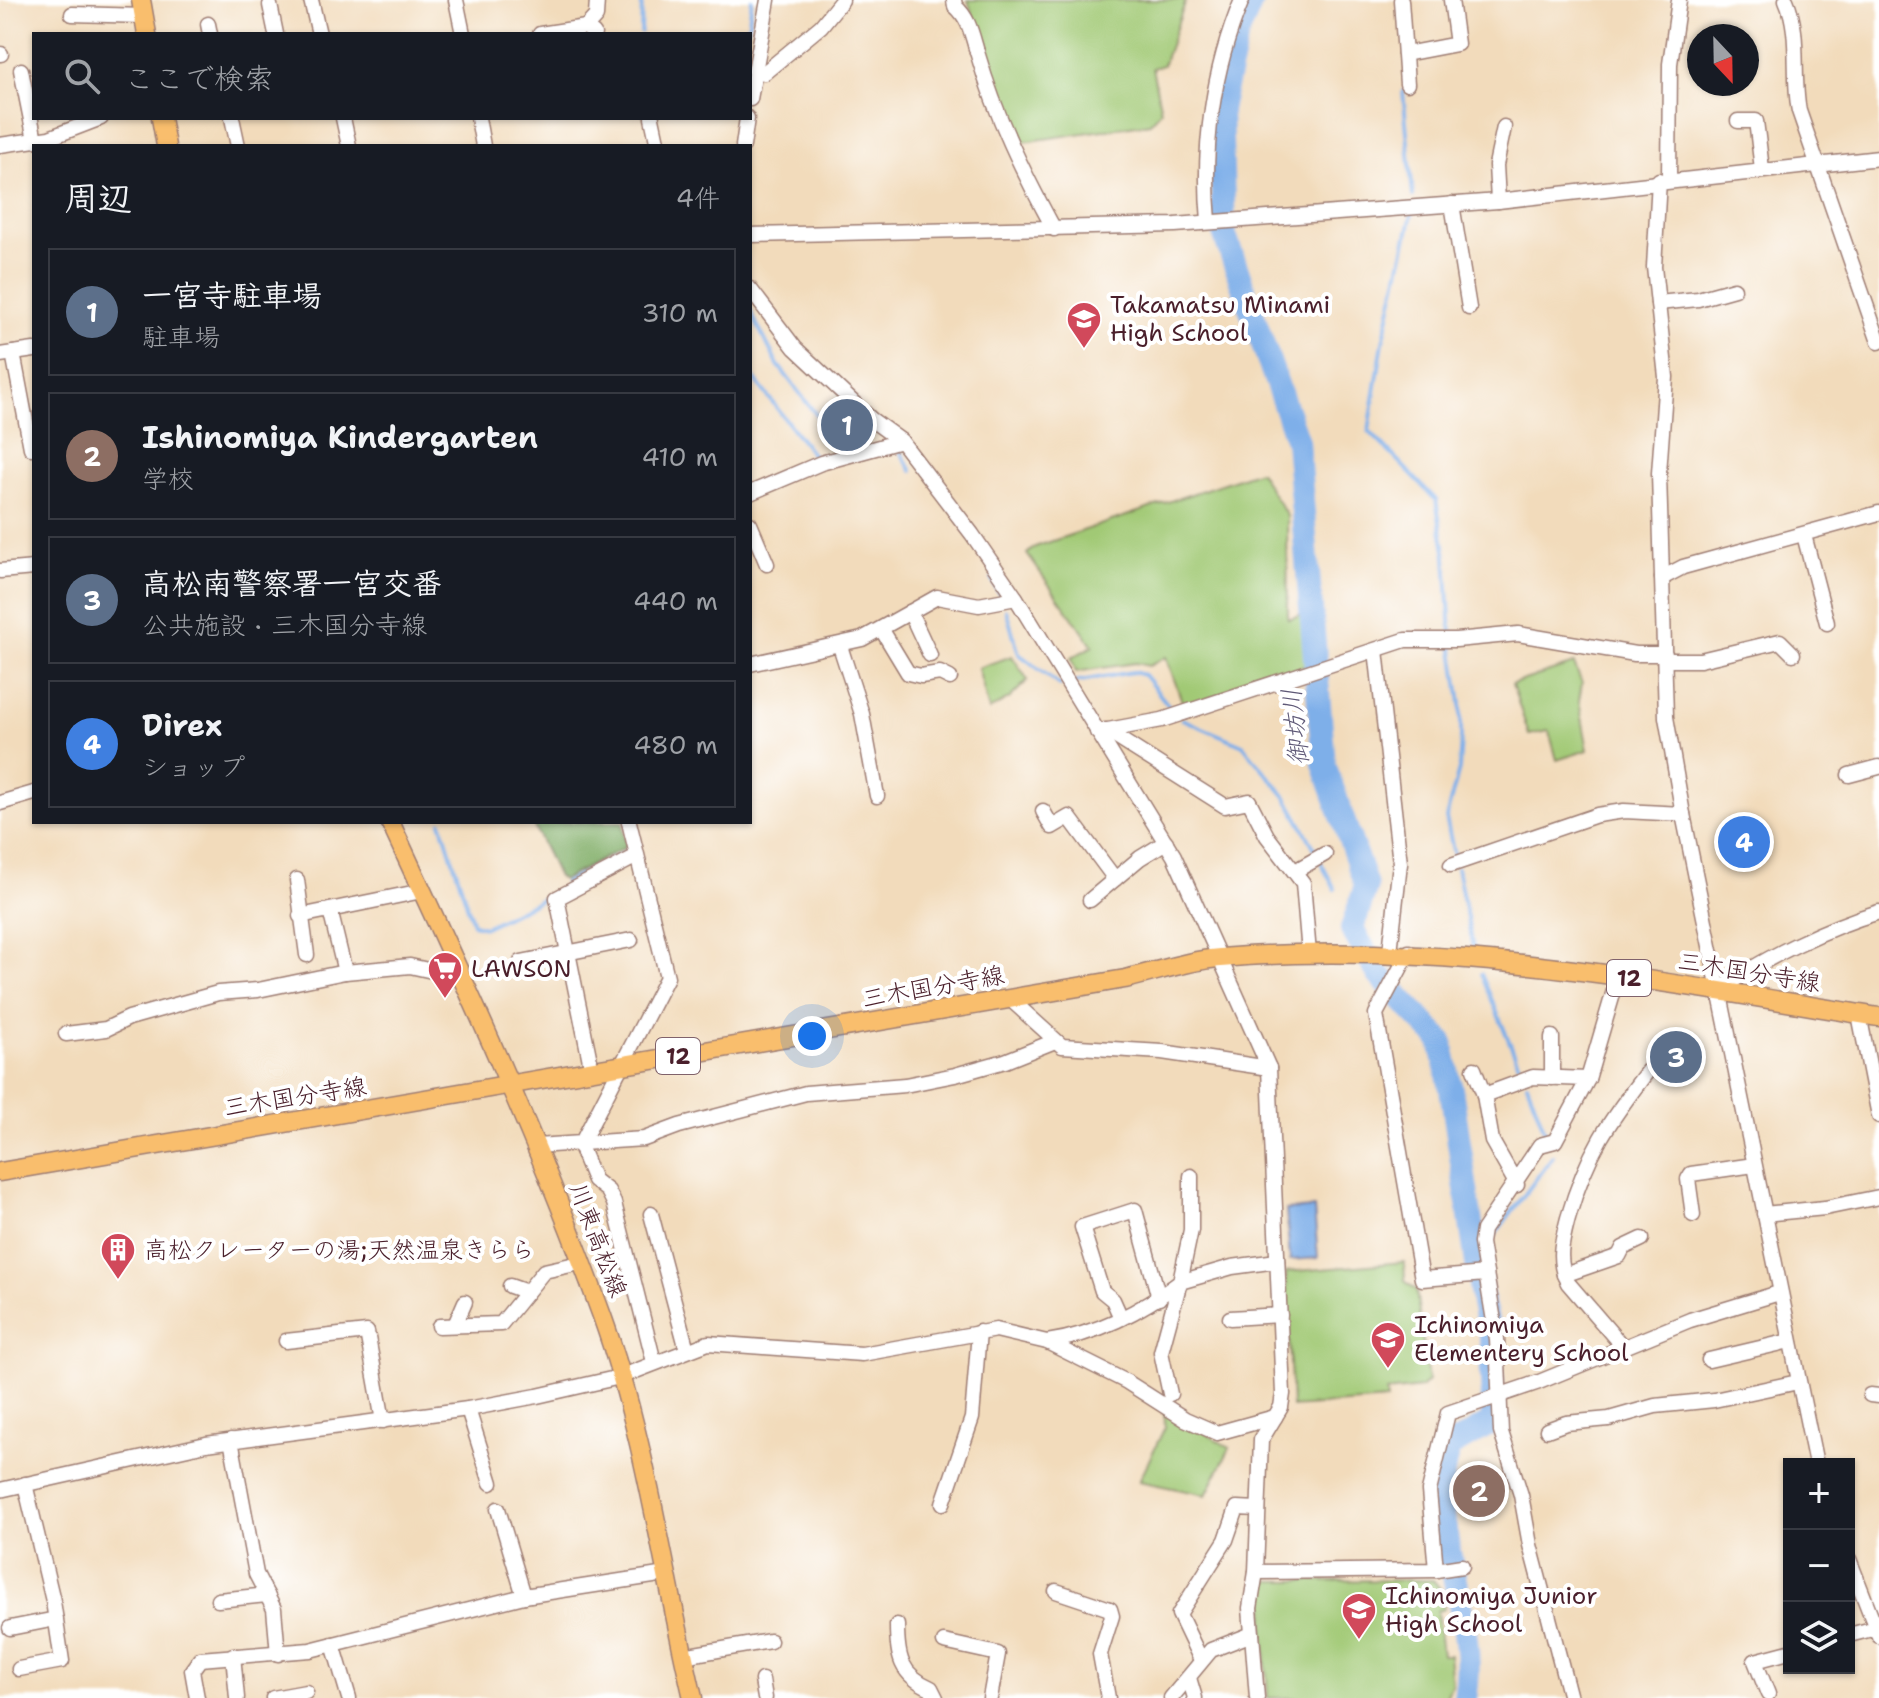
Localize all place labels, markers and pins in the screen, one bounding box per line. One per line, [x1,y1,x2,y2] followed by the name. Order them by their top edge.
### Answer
[1110,289,1330,349] place label: Takamatsu Minami High School
[1065,300,1103,350] school or university icon: Takamatsu Minami High School
[821,395,873,455] pin: 1
[1718,812,1770,872] pin: 4
[426,950,464,1000] supermarket icon: LAWSON
[471,953,572,985] place label: LAWSON
[1650,1027,1702,1087] pin: 3
[99,1231,137,1281] building icon: 高松クレーターの湯;天然温泉きらら
[144,1234,535,1266] place label: 高松クレーターの湯;天然温泉きらら
[1414,1309,1629,1369] place label: Ichinomiya Elementery School
[1369,1320,1407,1370] school or university icon: Ichinomiya Elementery School
[1453,1461,1505,1521] pin: 2
[1385,1580,1598,1640] place label: Ichinomiya Junior High School
[1340,1591,1378,1641] school or university icon: Ichinomiya Junior High School

